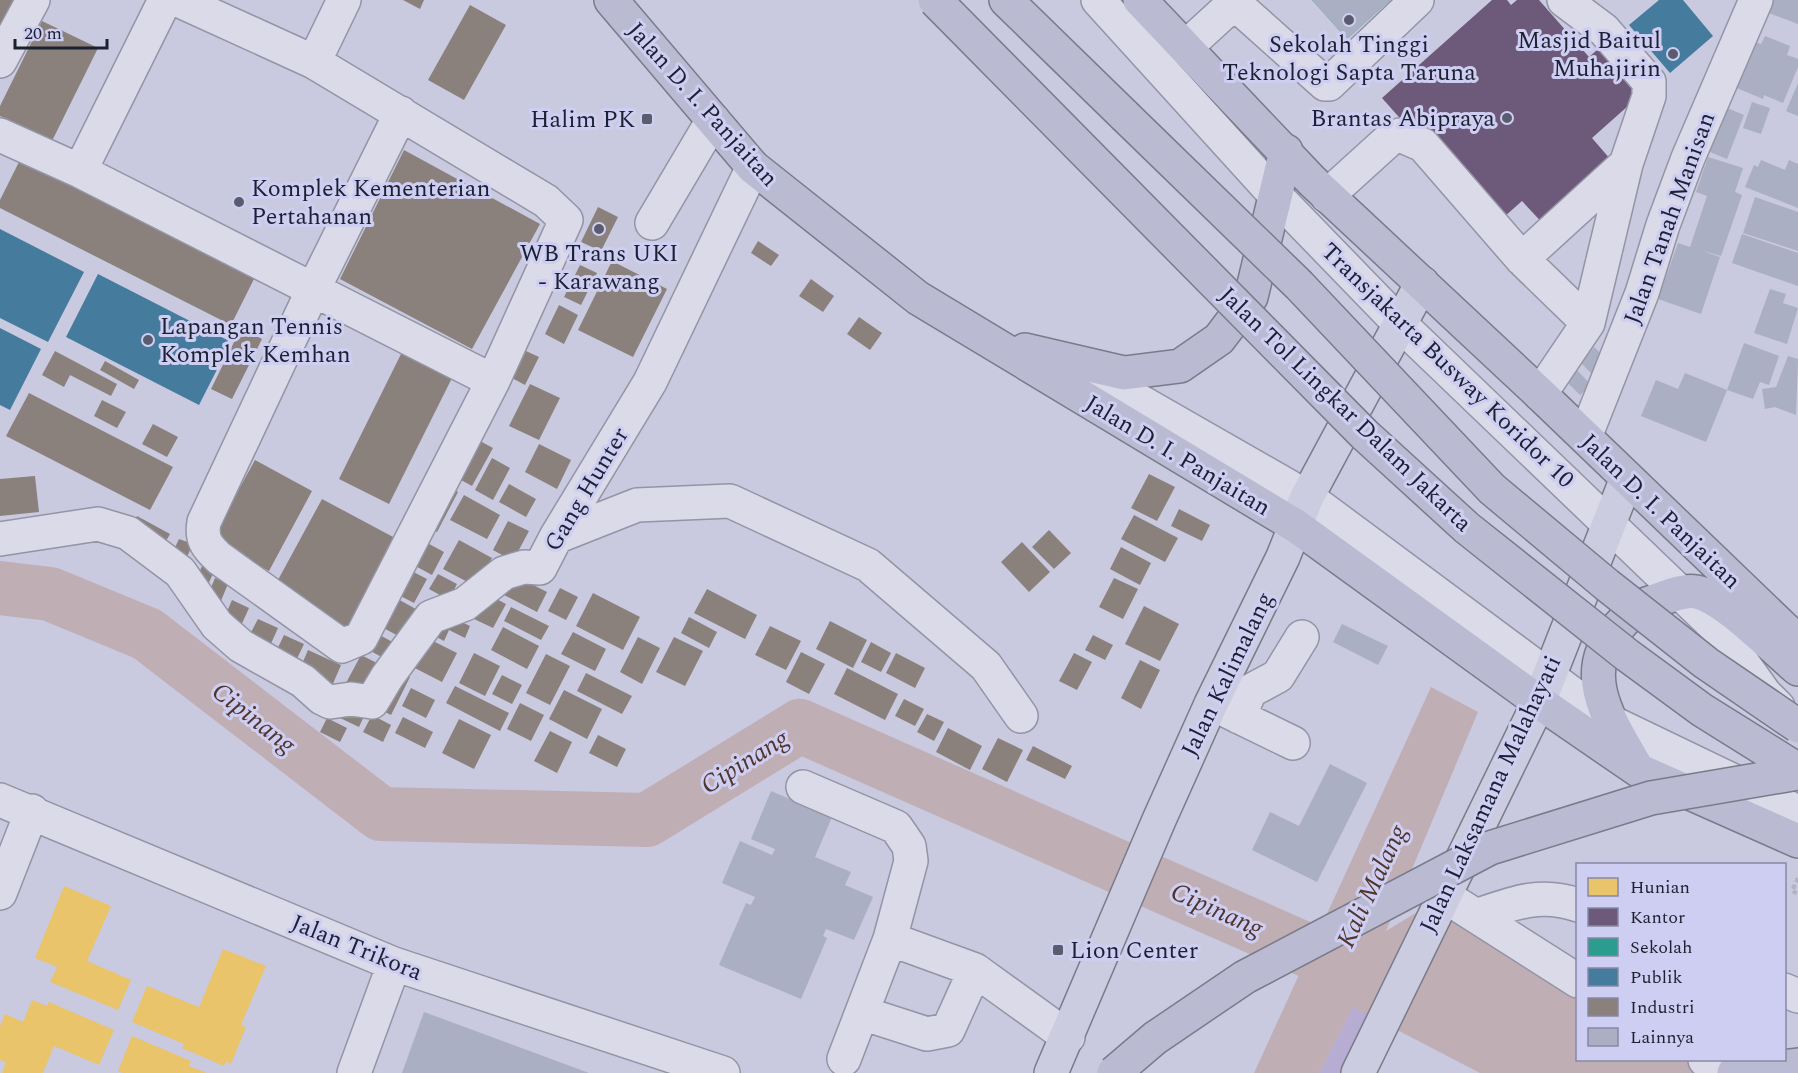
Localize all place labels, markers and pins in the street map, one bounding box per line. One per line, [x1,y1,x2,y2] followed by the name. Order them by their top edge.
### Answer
[1342,13,1356,27] marker: Sekolah Tinggi Teknologi Sapta Taruna
[1517,23,1661,87] place label: Masjid Baitul Muhajirin
[1222,27,1476,91] place label: Sekolah Tinggi Teknologi Sapta Taruna
[1666,47,1680,61] marker: Masjid Baitul Muhajirin
[1310,101,1495,137] place label: Brantas Abipraya
[530,102,635,138] place label: Halim PK
[1500,111,1514,125] marker: Brantas Abipraya
[640,112,654,126] marker: Halim PK
[251,171,491,235] place label: Komplek Kementerian Pertahanan
[232,195,246,209] marker: Komplek Kementerian Pertahanan
[592,222,606,236] marker: WB Trans UKI - Karawang
[520,236,678,300] place label: WB Trans UKI - Karawang
[160,309,351,373] place label: Lapangan Tennis Komplek Kemhan
[141,333,155,347] marker: Lapangan Tennis Komplek Kemhan
[1070,933,1198,969] place label: Lion Center
[1051,943,1065,957] marker: Lion Center

